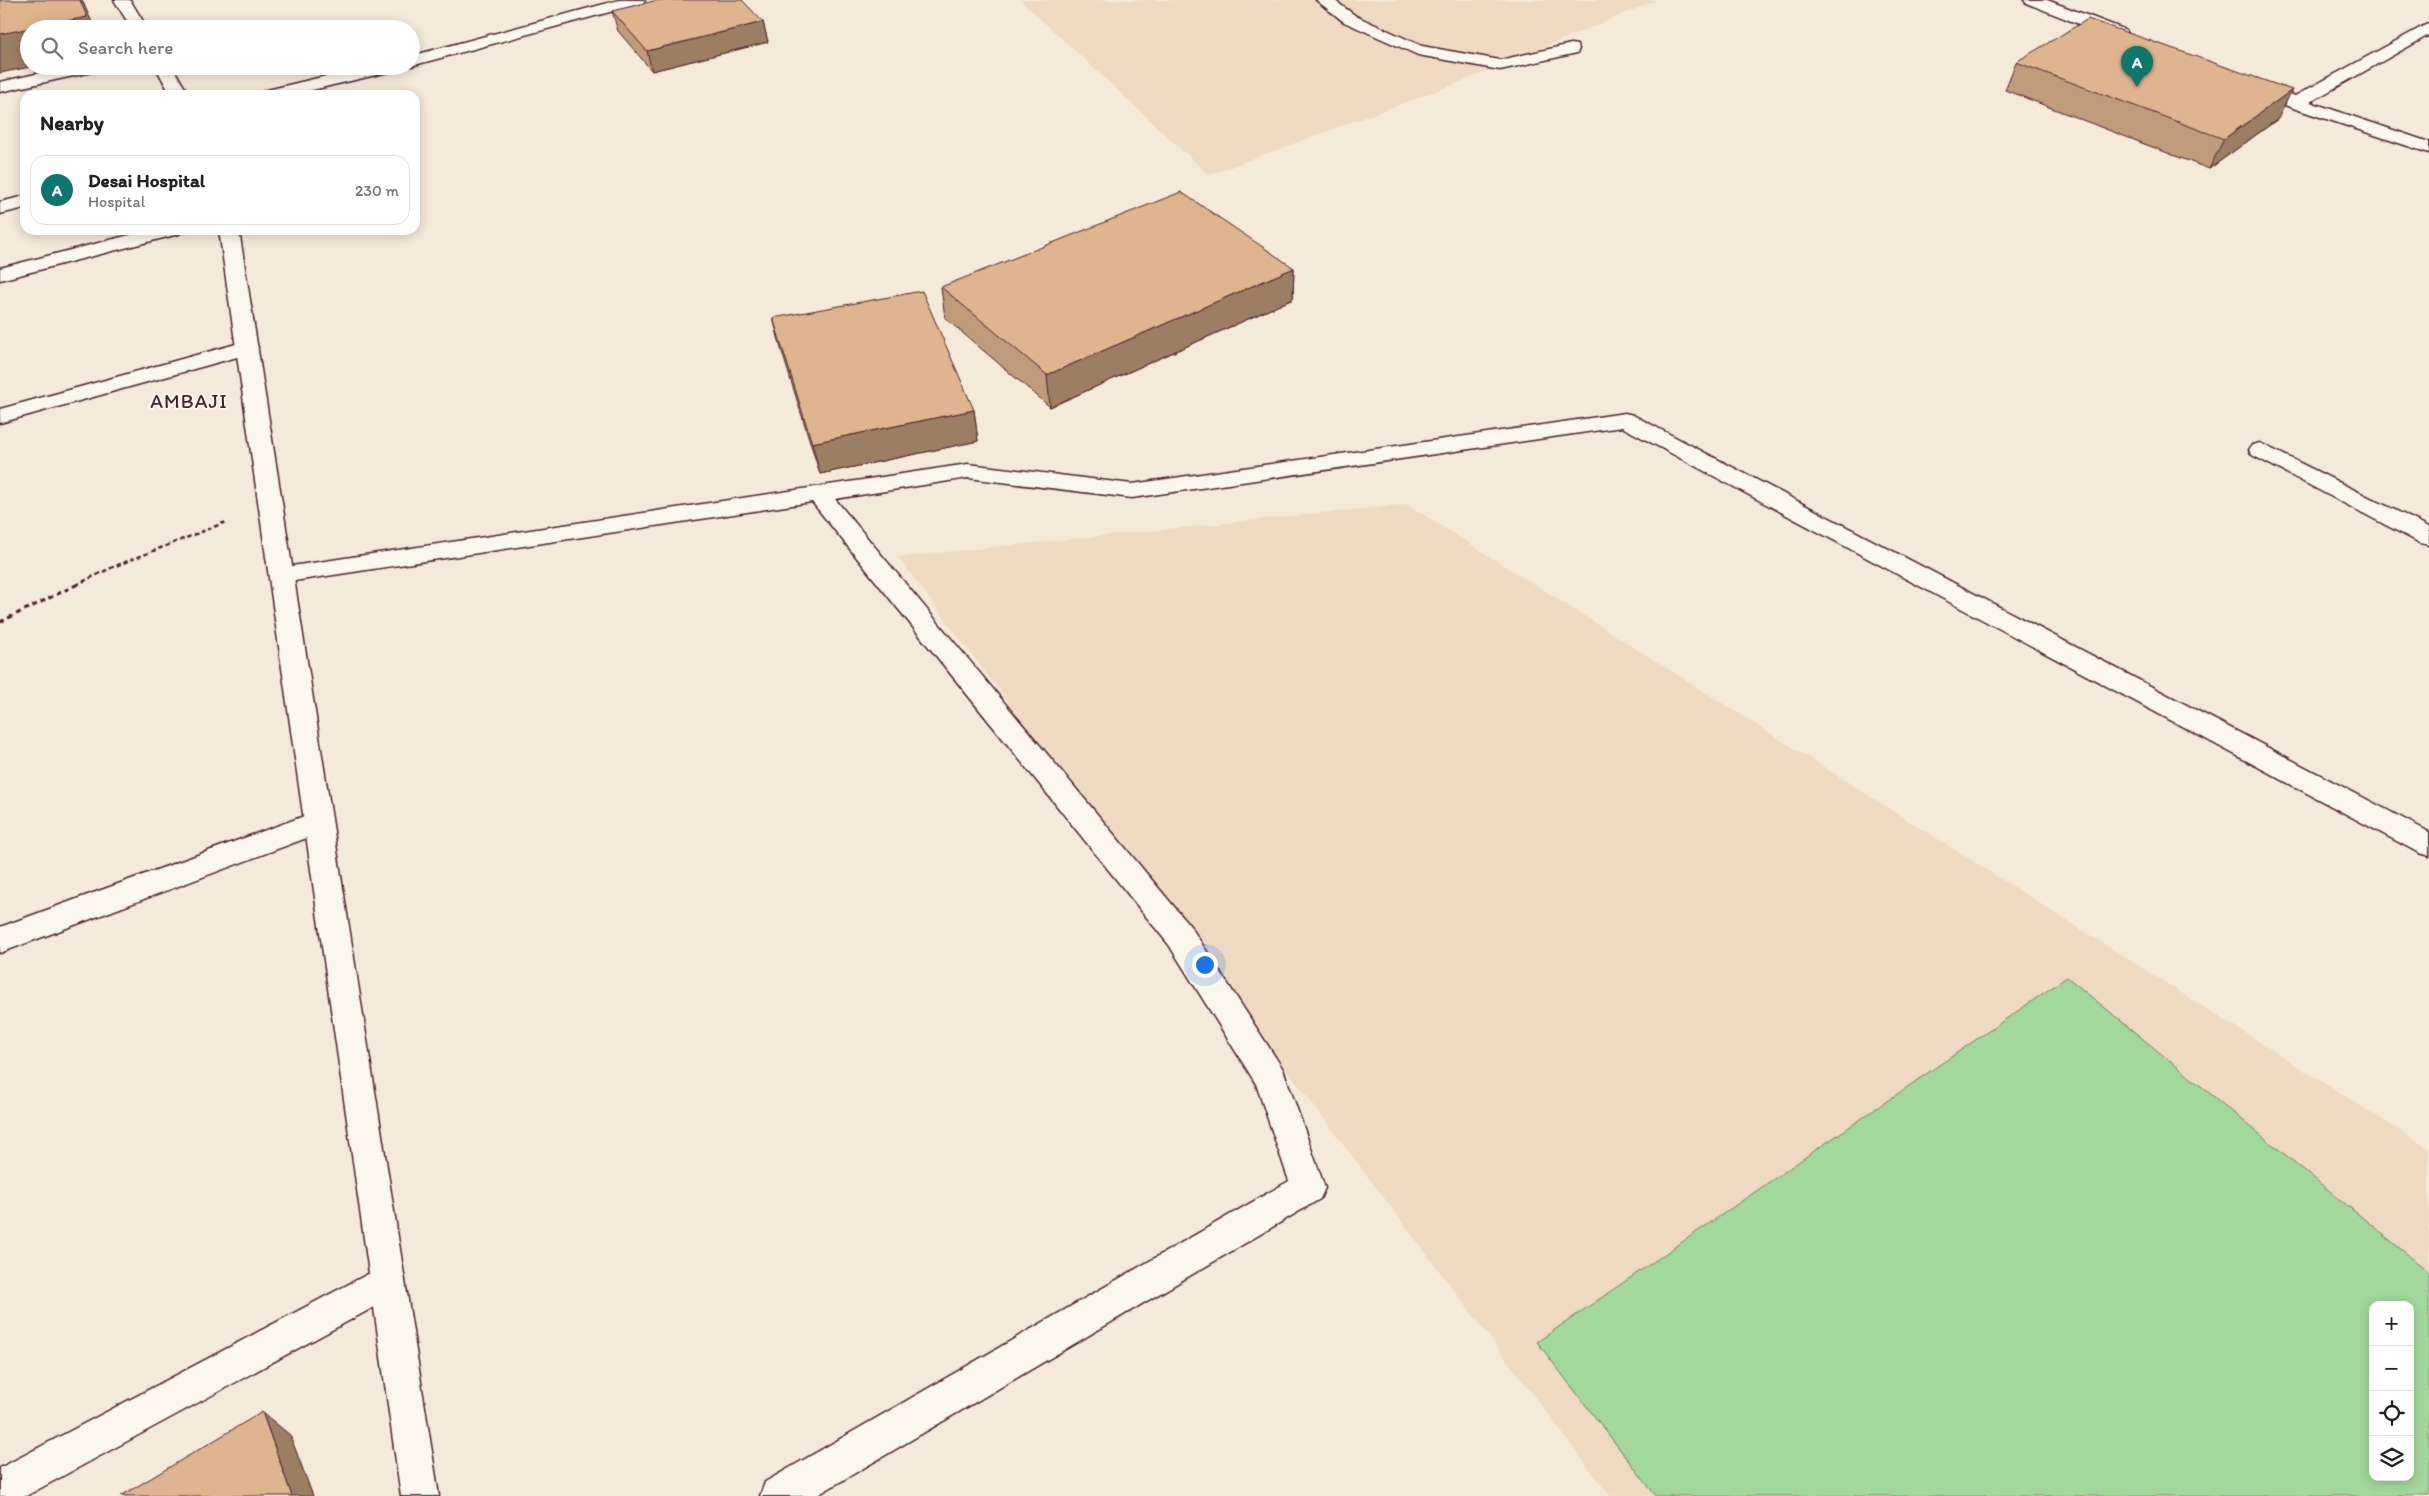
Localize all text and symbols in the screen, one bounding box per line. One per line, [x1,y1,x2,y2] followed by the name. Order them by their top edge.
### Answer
[20,20,420,75] search box
[38,34,66,62] icon: search
[78,36,173,59] text: Search here
[2121,46,2153,87] pin: A
[40,110,104,135] text: Nearby
[88,169,205,192] text: Desai Hospital
[52,181,62,200] text: A
[355,181,399,200] text: 230 m
[88,192,145,211] text: Hospital
[150,389,228,413] district label: AMBAJI
[1192,952,1218,978] your location
[2369,1301,2414,1481] map controls
[2369,1301,2414,1346] button: +
[2369,1346,2414,1391] button: −
[2369,1391,2414,1436] button: locate
[2369,1436,2414,1481] button: layers

